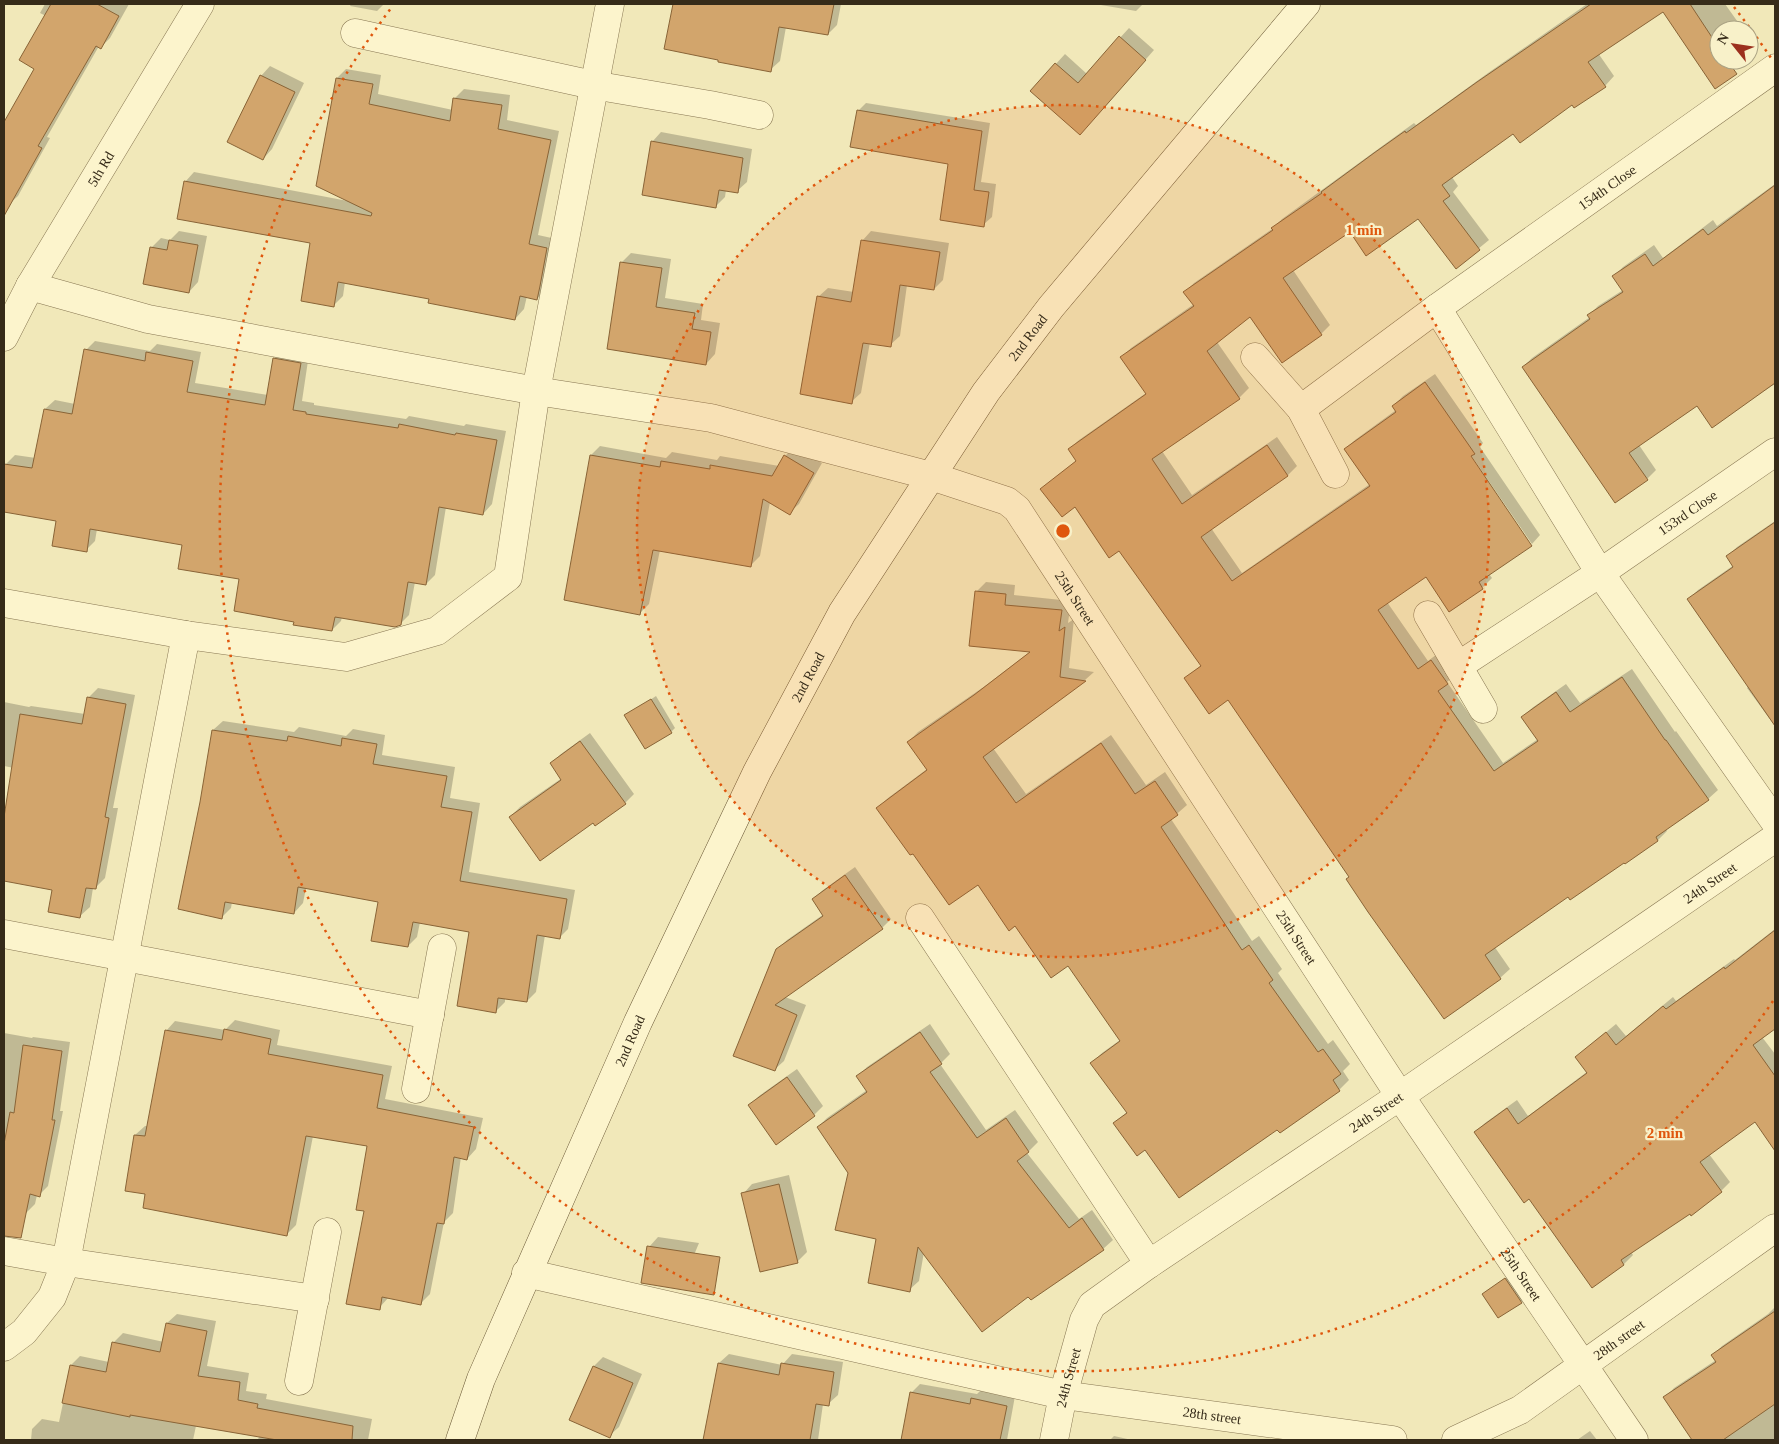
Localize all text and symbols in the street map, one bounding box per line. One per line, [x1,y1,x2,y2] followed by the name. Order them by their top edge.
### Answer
[1709,20,1759,70] north arrow
[1714,31,1732,47] text: N
[85,149,117,189] street label: 5th Rd
[1576,162,1639,213] street label: 154th Close
[1346,222,1383,238] text: 1 min
[1006,312,1050,364] street label: 2nd Road
[1655,487,1720,539] street label: 153rd Close
[1054,522,1072,540] centre of rings
[1052,569,1098,628] street label: 25th Street
[789,650,828,705] street label: 2nd Road
[1681,860,1740,907] street label: 24th Street
[1273,908,1319,967] street label: 25th Street
[612,1013,648,1069] street label: 2nd Road
[1347,1089,1406,1136] street label: 24th Street
[1647,1125,1684,1141] text: 2 min
[1497,1245,1544,1304] street label: 25th Street
[1591,1317,1647,1363] street label: 28th street
[1054,1346,1084,1409] street label: 24th Street
[1182,1404,1242,1427] street label: 28th street

